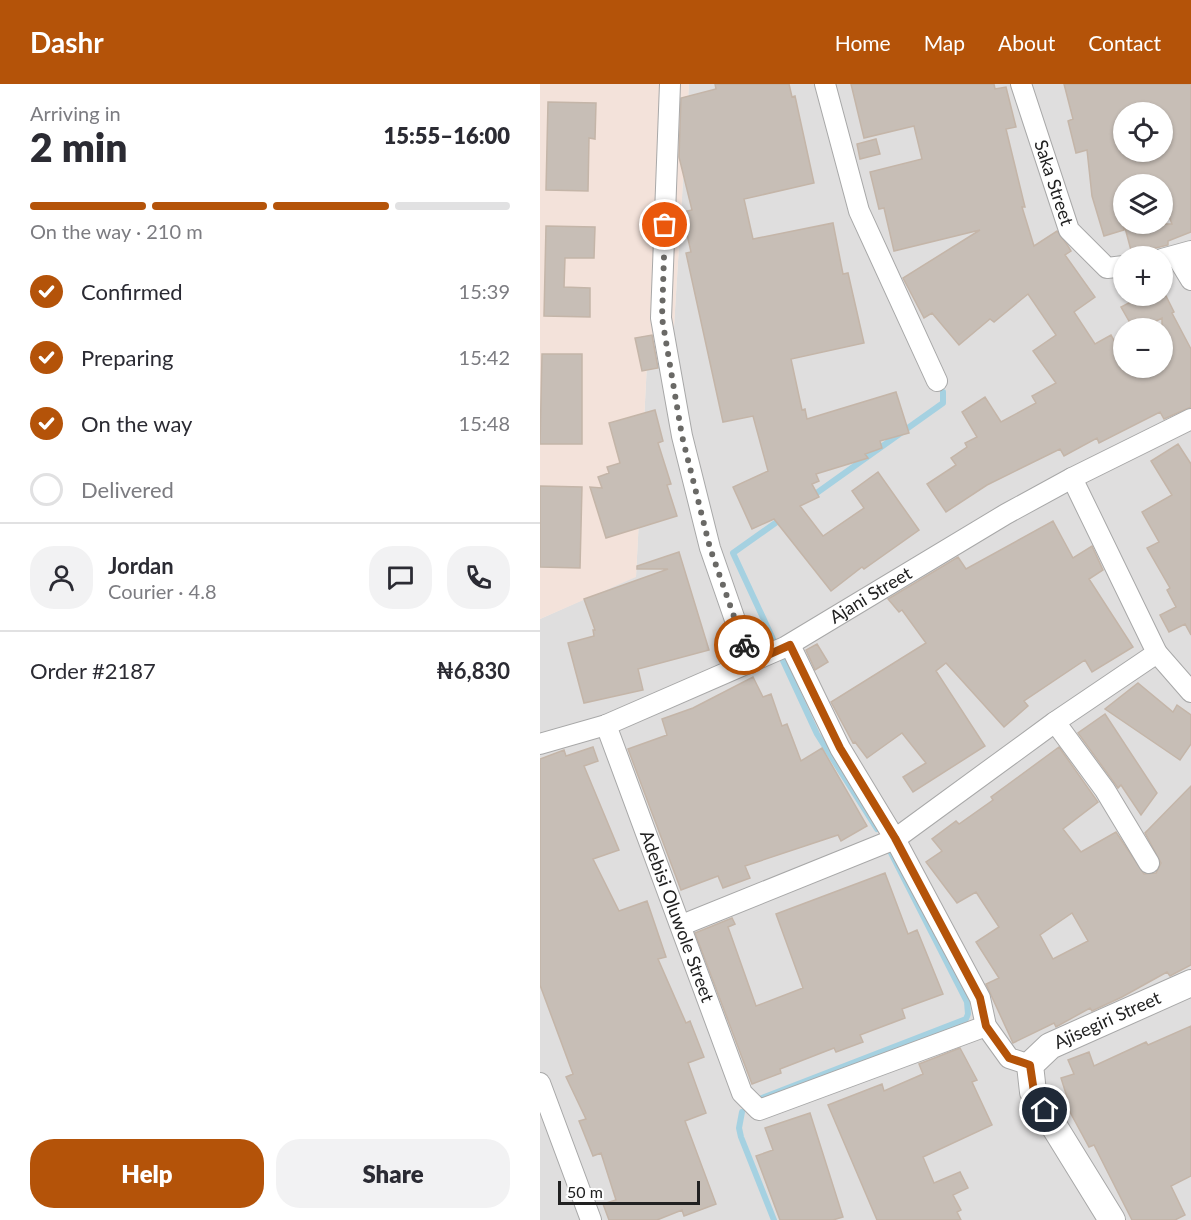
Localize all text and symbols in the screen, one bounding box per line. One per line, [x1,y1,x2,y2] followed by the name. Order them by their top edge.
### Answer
[30,25,104,59] text: Dashr
[835,30,891,55] text: Home
[924,30,965,55] text: Map
[998,30,1055,55] text: About
[1088,30,1161,55] text: Contact
[30,101,121,125] text: Arriving in
[1113,102,1173,378] map controls
[1113,102,1173,162] button: locate
[384,122,510,149] text: 15:55–16:00
[30,124,127,170] text: 2 min
[1030,137,1079,229] street label: Saka Street
[1113,174,1173,234] button: layers
[639,199,690,250] pin
[648,208,681,241] icon: bag
[30,219,203,243] text: On the way · 210 m
[1113,246,1173,306] button: +
[30,275,63,308] icon: check
[81,278,183,305] text: Confirmed
[459,279,510,303] text: 15:39
[1113,318,1173,378] button: −
[30,341,63,374] icon: check
[81,344,173,371] text: Preparing
[459,345,510,369] text: 15:42
[30,407,63,440] icon: check
[81,410,192,437] text: On the way
[459,411,510,435] text: 15:48
[81,476,174,503] text: Delivered
[30,546,93,609] button: person
[369,546,432,609] button: chat
[447,546,510,609] button: phone
[108,552,174,579] text: Jordan
[825,561,916,628] street label: Ajani Street
[108,579,217,603] text: Courier · 4.8
[714,615,774,675] courier
[728,629,761,662] icon: bike
[30,657,156,684] text: Order #2187
[436,657,510,684] text: ₦6,830
[636,827,720,1005] street label: Adebisi Oluwole Street
[1050,986,1164,1053] street label: Ajisegiri Street
[1019,1084,1070,1135] pin
[1028,1093,1061,1126] icon: home
[30,1139,264,1208] button: Help
[276,1139,510,1208] button: Share
[558,1178,700,1206] scale bar
[567,1182,603,1201] text: 50 m

